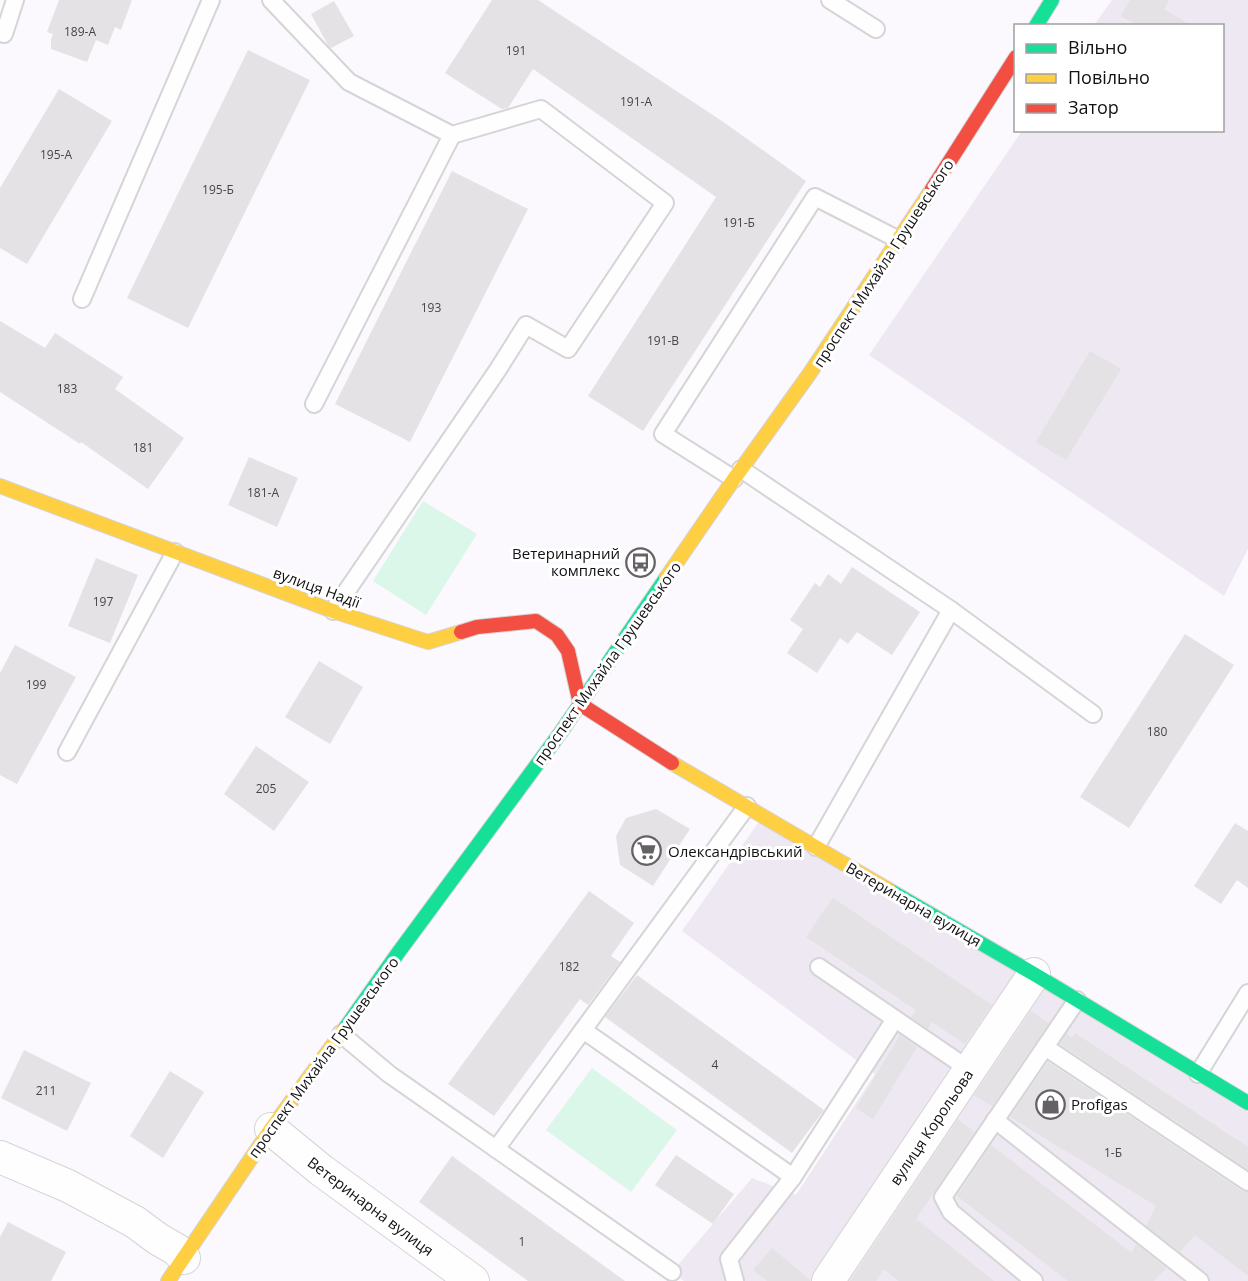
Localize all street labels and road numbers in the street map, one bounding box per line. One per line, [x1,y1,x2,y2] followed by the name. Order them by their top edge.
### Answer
[808,155,958,371] street label: проспект Михайла Грушевського
[529,557,685,769] street label: проспект Михайла Грушевського
[271,562,364,612] street label: вулиця Надії
[843,857,985,951] street label: Ветеринарна вулиця
[243,952,403,1162] street label: проспект Михайла Грушевського
[885,1065,977,1189] street label: вулиця Корольова
[304,1152,438,1260] street label: Ветеринарна вулиця

